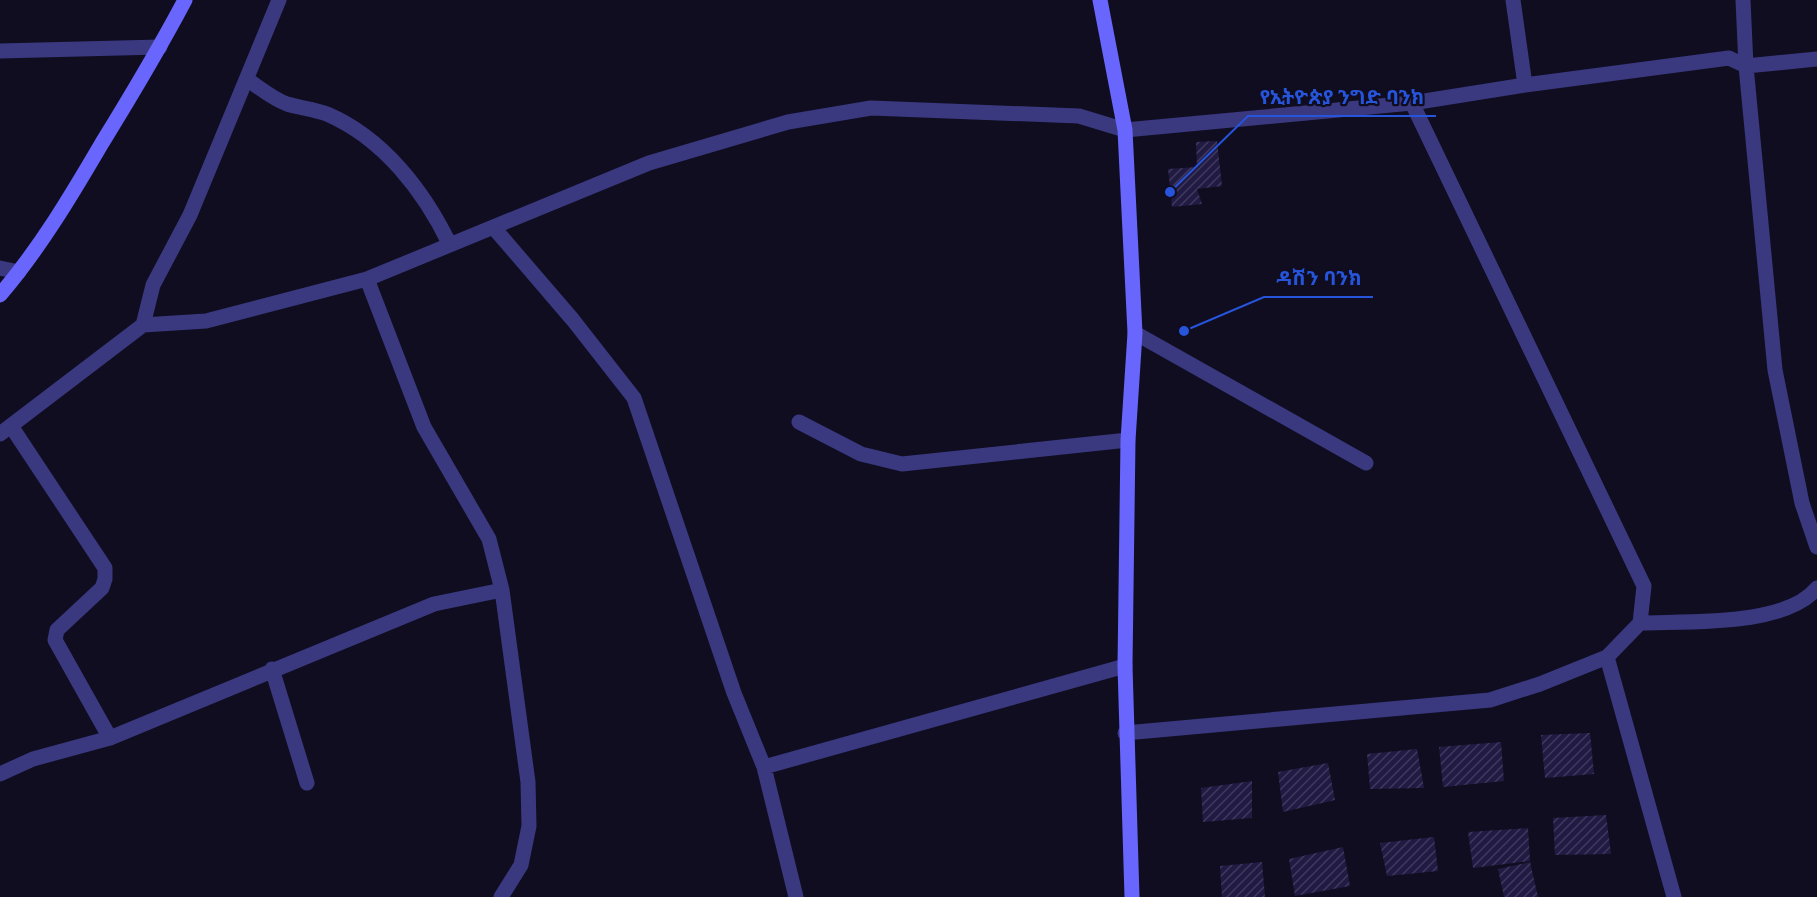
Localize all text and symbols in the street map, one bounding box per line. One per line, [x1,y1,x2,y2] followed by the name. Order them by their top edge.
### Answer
[1248,78,1436,116] callout: የኢትዮጵያ ንግድ ባንክ
[1260,85,1424,109] text: የኢትዮጵያ ንግድ ባንክ
[1264,259,1373,297] callout: ዳሽን ባንክ
[1276,266,1362,290] text: ዳሽን ባንክ

